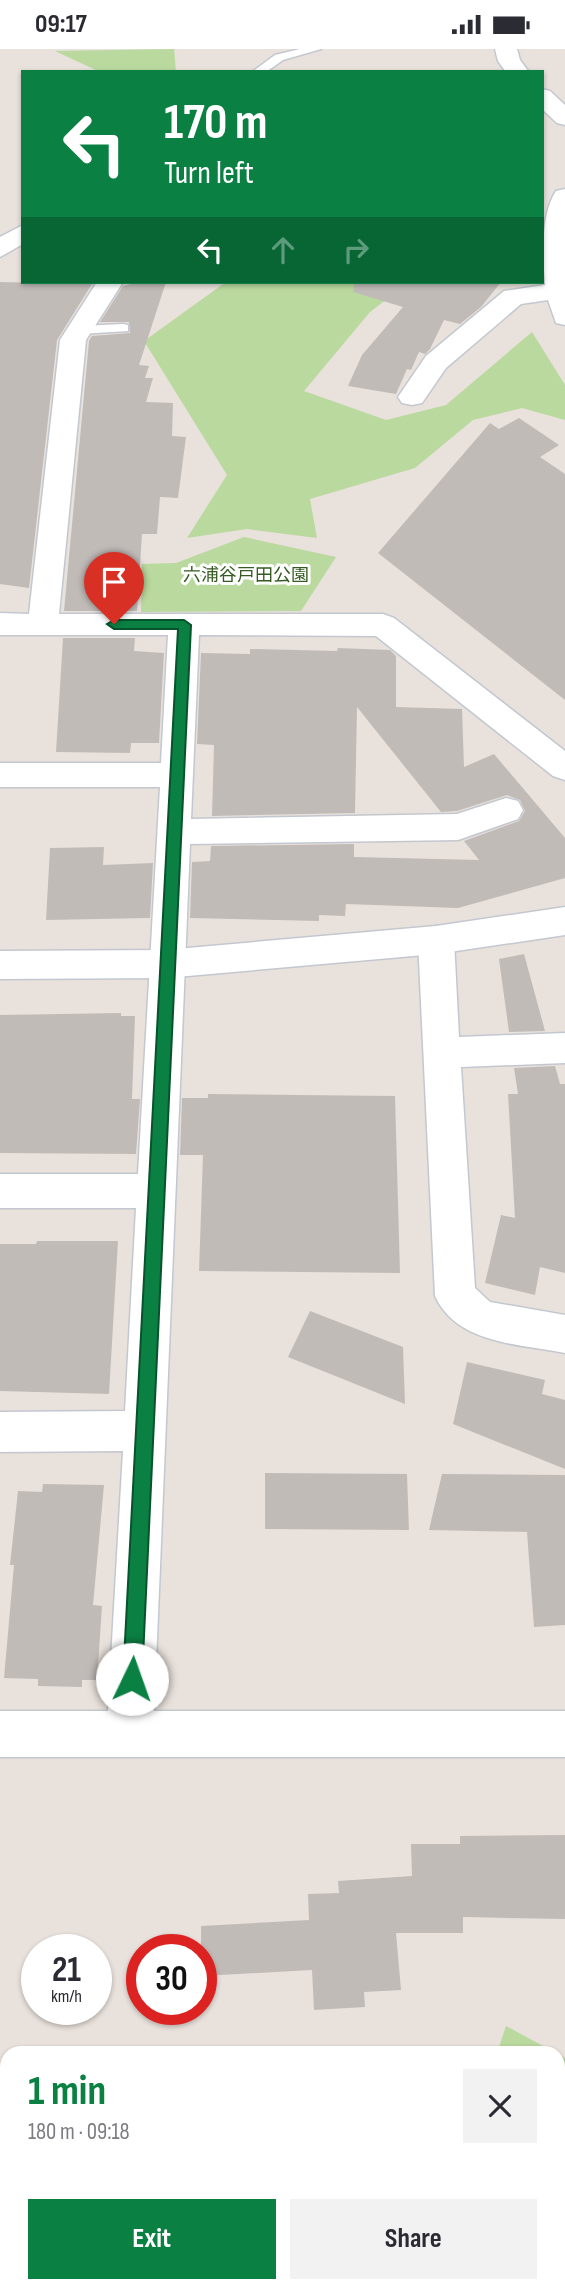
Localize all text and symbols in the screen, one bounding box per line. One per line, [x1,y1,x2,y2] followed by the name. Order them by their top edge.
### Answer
[35,9,87,40] text: 09:17
[164,94,268,153] text: 170 m
[49,98,140,189] icon: left
[164,154,254,193] text: Turn left
[191,231,229,269] icon: left
[264,231,302,269] icon: ahead
[337,231,375,269] icon: right
[84,552,144,624] pin
[95,563,133,601] icon: arrive
[183,565,309,586] park label: 六浦谷戸田公園
[95,1642,169,1716] position arrow
[126,1934,217,2025] speed limit sign: 30
[52,1949,81,1992] text: 21
[51,1986,82,2007] text: km/h
[28,2066,106,2117] text: 1 min
[463,2069,537,2143] button: close
[28,2118,130,2146] text: 180 m · 09:18
[28,2199,276,2279] button: Exit
[290,2199,537,2279] button: Share

